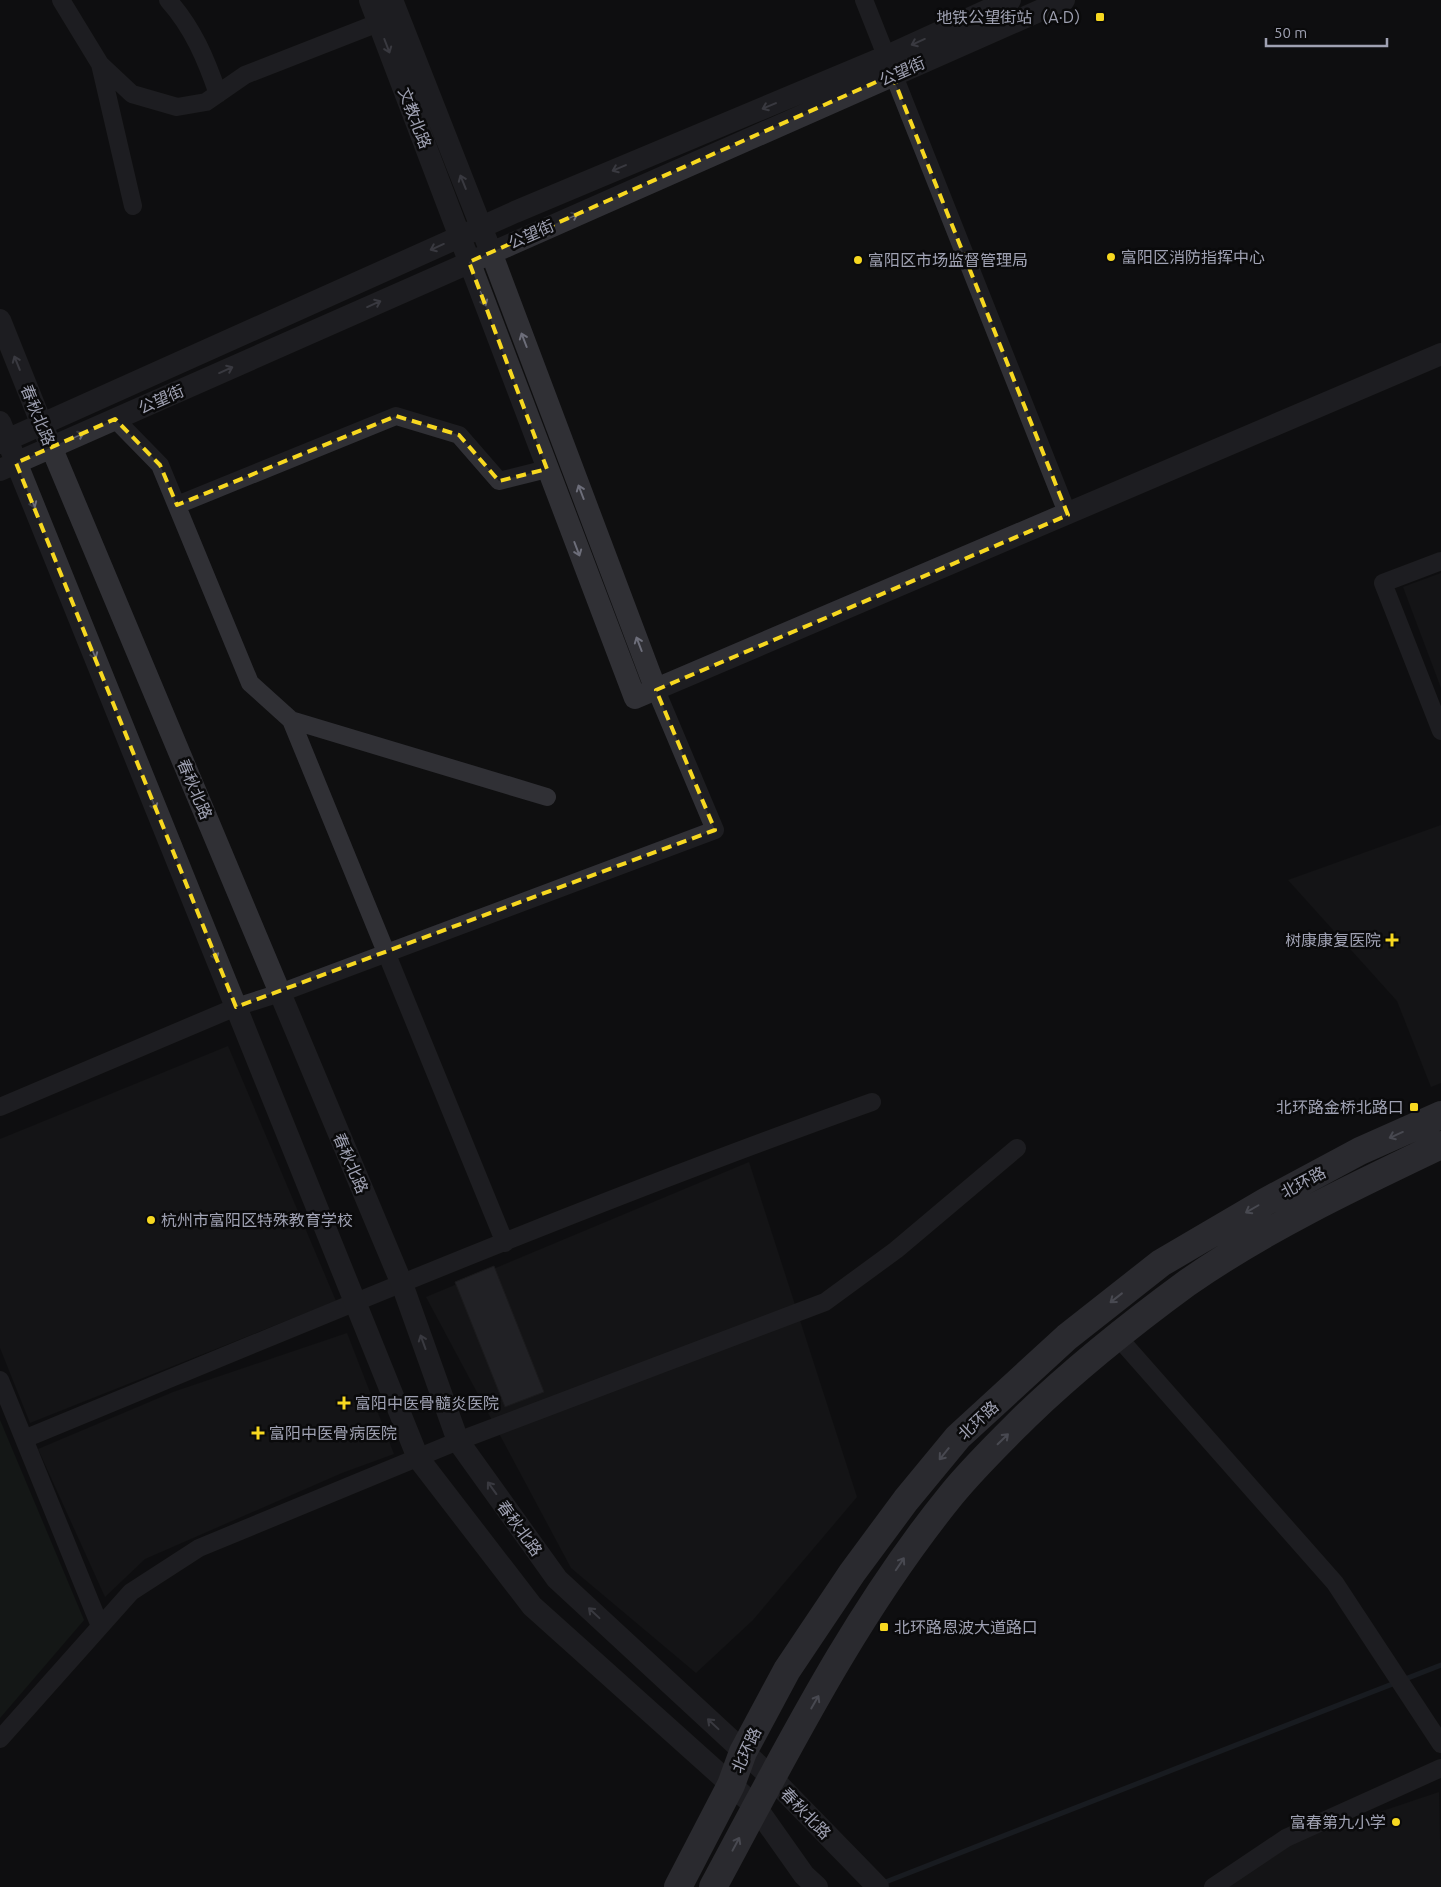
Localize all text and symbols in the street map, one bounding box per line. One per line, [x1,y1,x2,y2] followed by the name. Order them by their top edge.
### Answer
[936,8,1090,26] place label: 地铁公望街站（A·D）
[1094,11,1106,23] marker: 地铁公望街站（A·D）
[1266,15,1387,47] scale bar
[1274,24,1307,41] text: 50 m
[383,37,392,53] one-way arrow
[911,37,926,47] one-way arrow
[876,53,928,89] street label: 公望街
[395,85,435,151] street label: 文教北路
[761,102,776,111] one-way arrow
[612,164,627,174] one-way arrow
[458,175,467,190] one-way arrow
[563,212,578,221] one-way arrow
[505,216,557,252] street label: 公望街
[430,242,445,252] one-way arrow
[1121,248,1265,266] place label: 富阳区消防指挥中心
[868,251,1028,269] place label: 富阳区市场监督管理局
[1105,251,1117,263] marker: 富阳区消防指挥中心
[852,254,864,266] marker: 富阳区市场监督管理局
[479,290,488,306] one-way arrow
[366,299,381,309] one-way arrow
[519,333,528,348] one-way arrow
[12,356,22,371] one-way arrow
[218,365,233,375] one-way arrow
[135,381,187,417] street label: 公望街
[18,382,58,448] street label: 春秋北路
[69,431,84,441] one-way arrow
[576,485,585,500] one-way arrow
[28,493,37,508] one-way arrow
[573,541,582,556] one-way arrow
[634,637,643,652] one-way arrow
[88,644,98,659] one-way arrow
[174,756,216,822] street label: 春秋北路
[149,795,158,810] one-way arrow
[1285,931,1381,949] place label: 树康康复医院
[1385,933,1399,947] marker: 树康康复医院
[210,945,219,961] one-way arrow
[1276,1098,1404,1116] place label: 北环路金桥北路口
[1408,1101,1420,1113] marker: 北环路金桥北路口
[330,1130,372,1196] street label: 春秋北路
[1389,1130,1404,1140] one-way arrow
[1278,1163,1328,1201] street label: 北环路
[1246,1205,1260,1215] one-way arrow
[161,1211,353,1229] place label: 杭州市富阳区特殊教育学校
[145,1214,157,1226] marker: 杭州市富阳区特殊教育学校
[1110,1292,1123,1303] one-way arrow
[418,1335,427,1350] one-way arrow
[355,1394,499,1412] place label: 富阳中医骨髓炎医院
[337,1396,351,1410] marker: 富阳中医骨髓炎医院
[954,1397,1002,1443] street label: 北环路
[269,1424,397,1442] place label: 富阳中医骨病医院
[251,1426,265,1440] marker: 富阳中医骨病医院
[997,1433,1010,1445] one-way arrow
[939,1447,950,1460] one-way arrow
[486,1482,497,1495] one-way arrow
[494,1497,546,1559] street label: 春秋北路
[895,1557,905,1571] one-way arrow
[588,1607,600,1619] one-way arrow
[894,1618,1038,1636] place label: 北环路恩波大道路口
[878,1621,890,1633] marker: 北环路恩波大道路口
[810,1695,820,1709] one-way arrow
[706,1718,719,1730] one-way arrow
[728,1724,764,1776] street label: 北环路
[777,1784,835,1842] street label: 春秋北路
[1290,1813,1386,1831] place label: 富春第九小学
[1390,1816,1402,1828] marker: 富春第九小学
[732,1837,741,1852] one-way arrow

